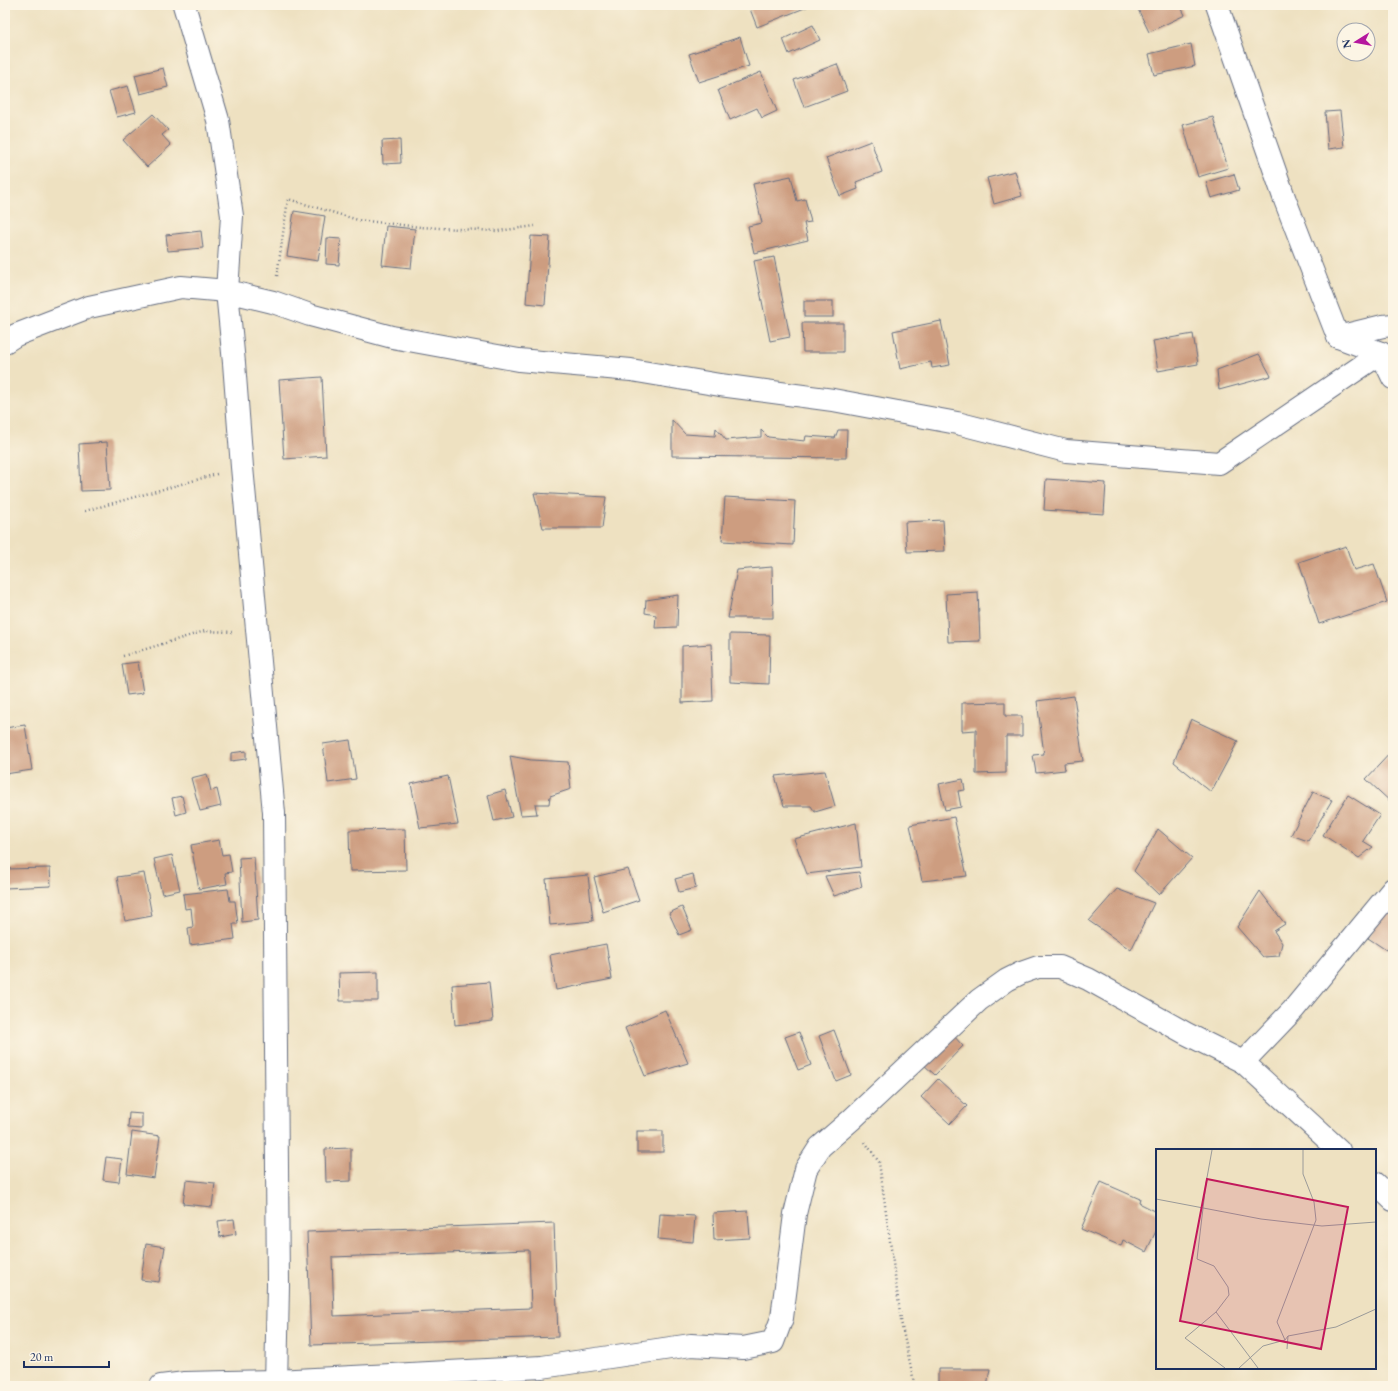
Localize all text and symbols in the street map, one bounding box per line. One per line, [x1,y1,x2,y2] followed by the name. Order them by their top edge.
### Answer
[1336,22,1376,62] north arrow
[1338,38,1354,50] text: N
[1156,1149,1376,1369] inset map
[24,1343,109,1369] scale bar
[30,1349,54,1365] text: 20 m

